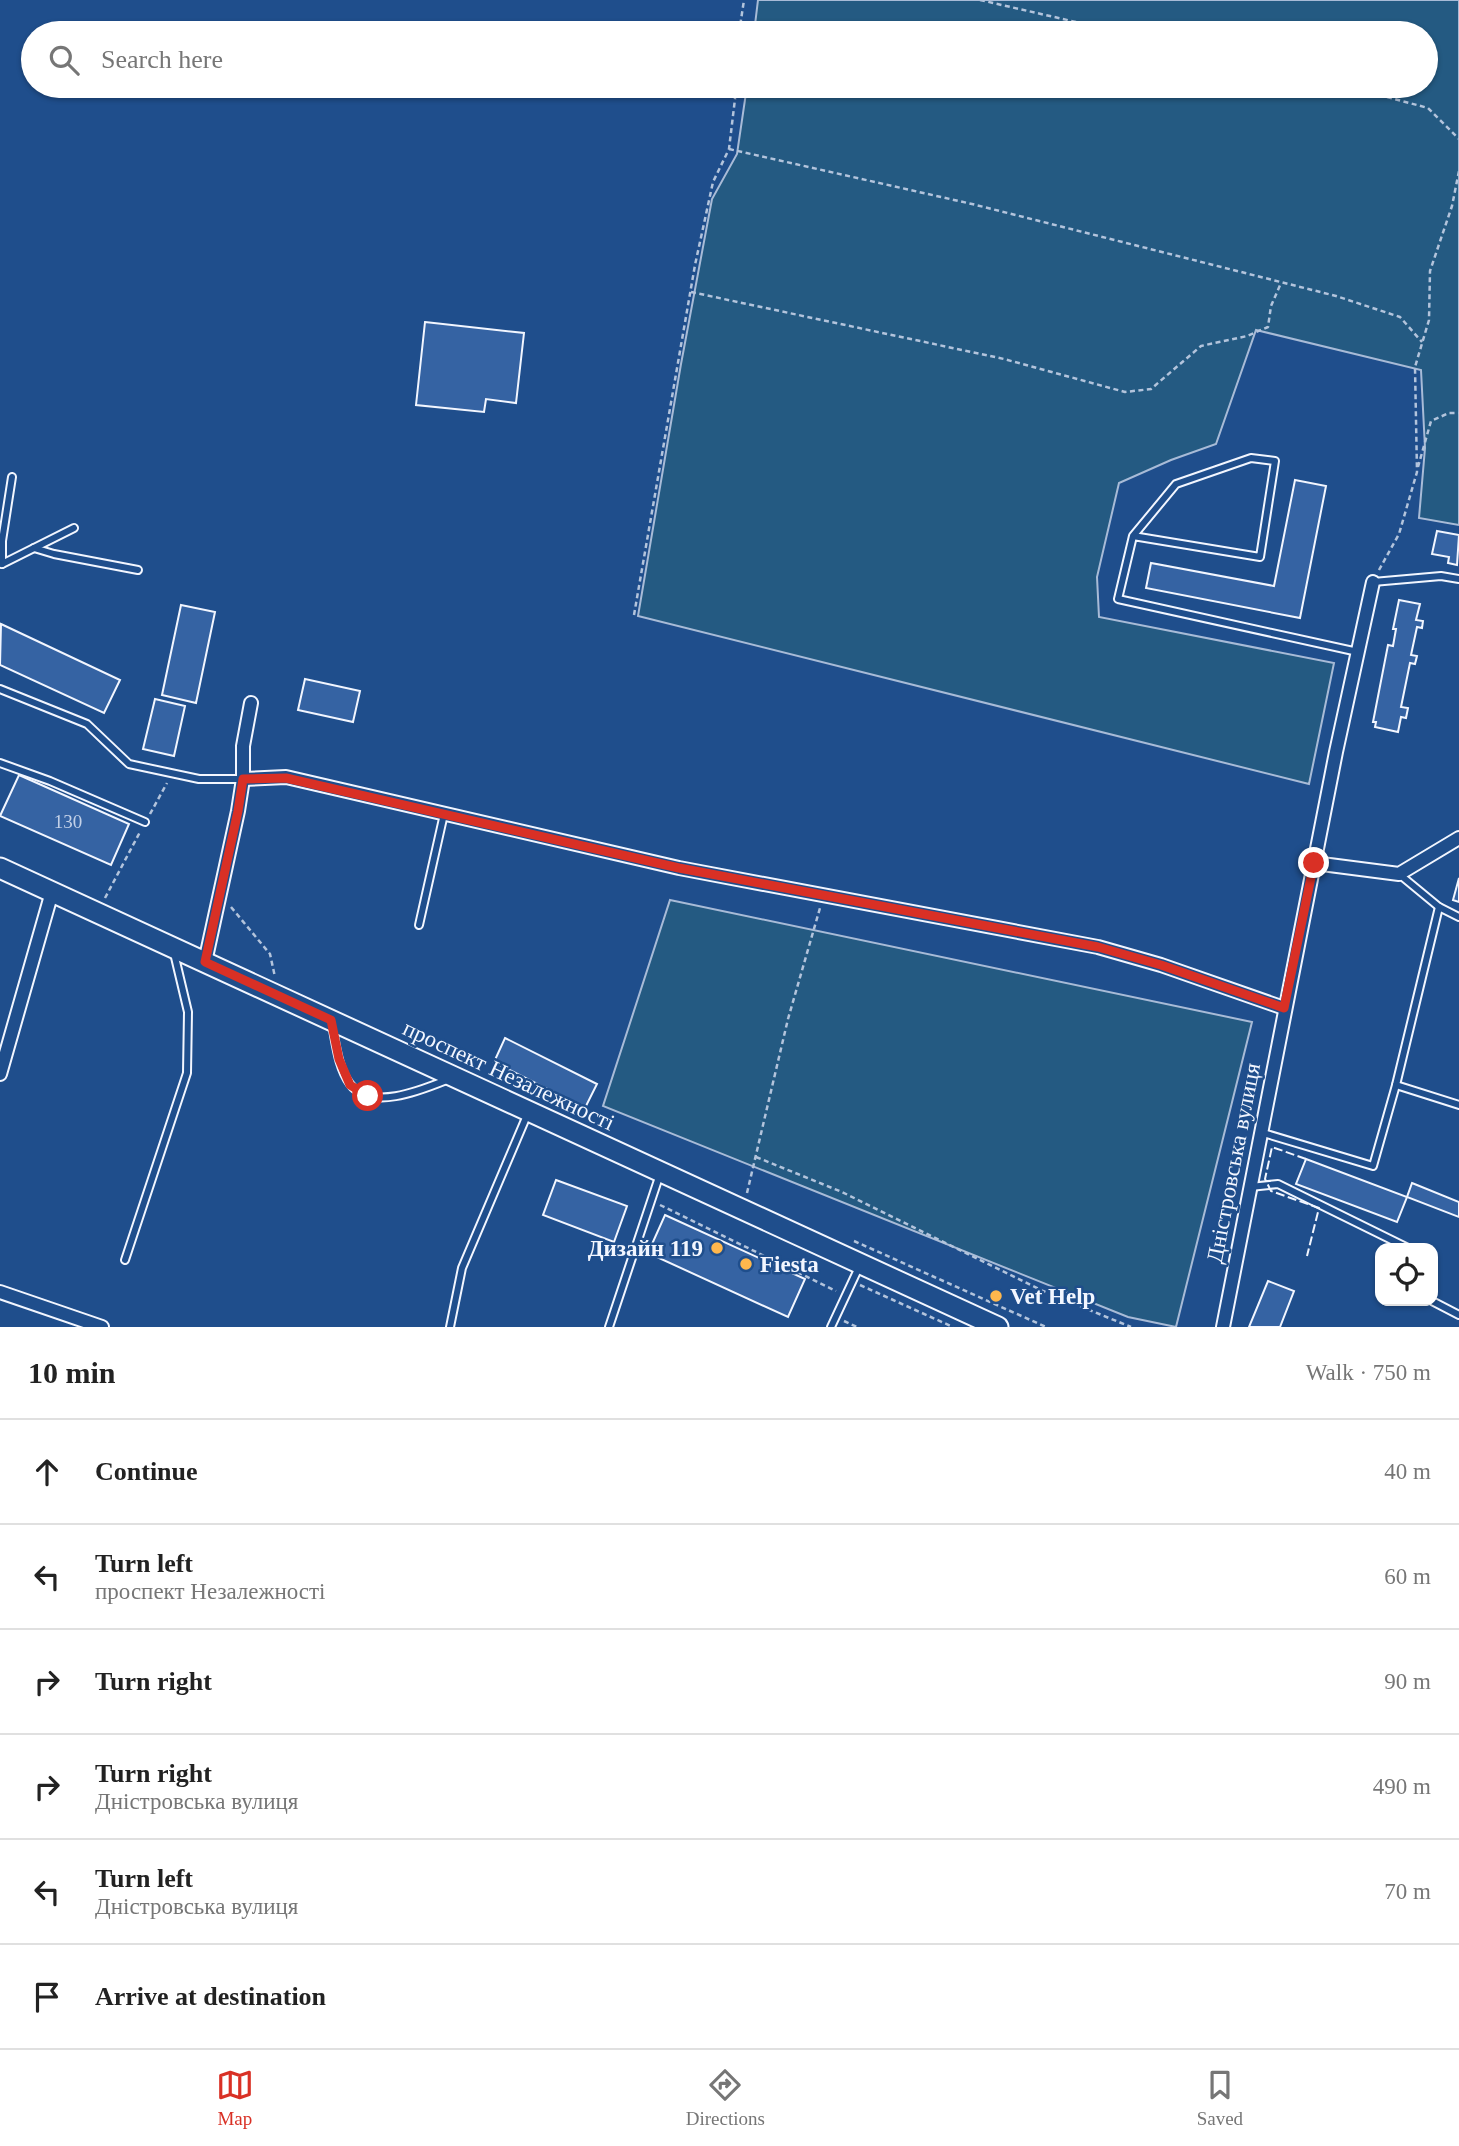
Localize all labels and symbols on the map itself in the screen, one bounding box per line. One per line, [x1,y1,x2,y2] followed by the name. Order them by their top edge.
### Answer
[54,811,82,832] house number: 130
[1298,847,1329,878] route end
[399,1015,619,1135] street label: проспект Незалежності
[1202,1060,1265,1265] street label: Дністровська вулиця
[352,1080,383,1111] route start
[588,1236,703,1261] place label: Дизайн 119
[709,1240,725,1256] marker: Дизайн 119
[760,1252,819,1277] place label: Fiesta
[738,1256,754,1272] marker: Fiesta
[1010,1284,1095,1309] place label: Vet Help
[988,1288,1004,1304] marker: Vet Help

